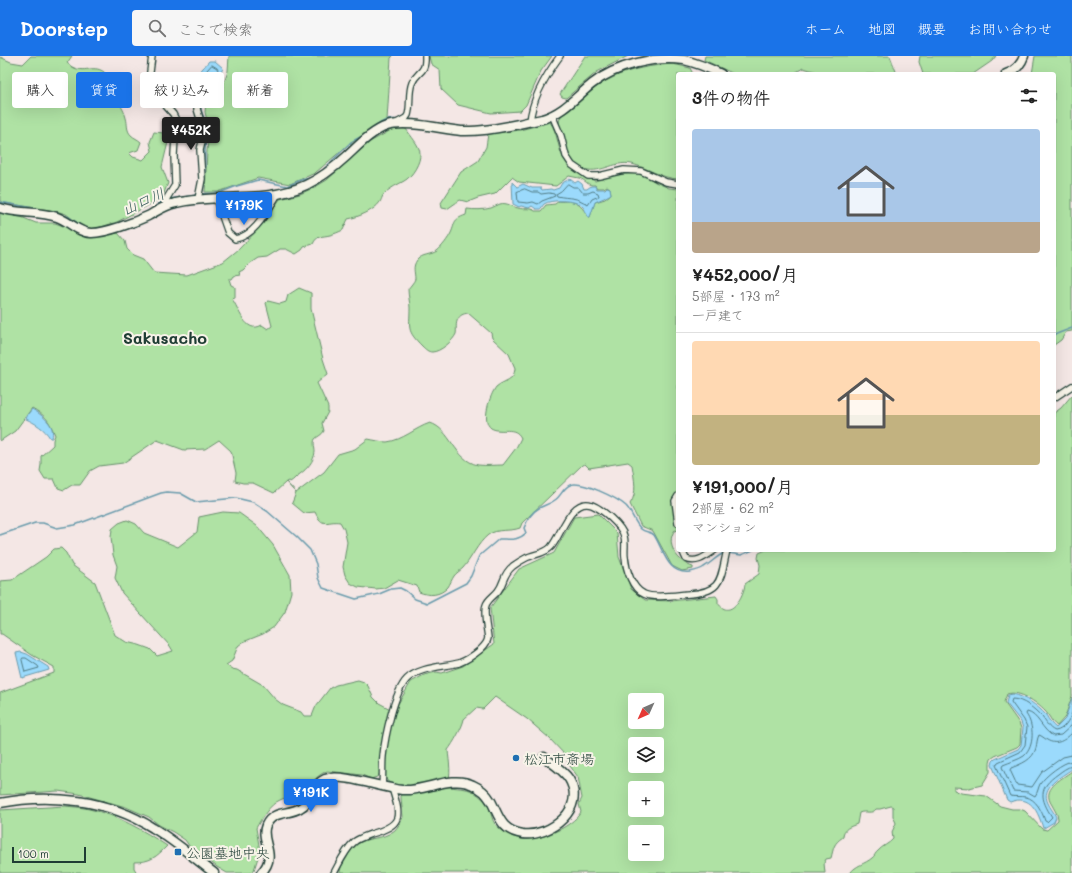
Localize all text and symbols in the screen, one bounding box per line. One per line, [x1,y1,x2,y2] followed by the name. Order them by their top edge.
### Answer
[132,10,412,46] search box
[20,16,108,41] text: Doorstep
[146,17,168,39] icon: search
[178,19,253,39] text: ここで検索
[805,19,846,38] text: ホーム
[868,19,896,38] text: 地図
[918,19,946,38] text: 概要
[968,19,1052,38] text: お問い合わせ
[12,72,68,108] chip: 購入
[76,72,132,108] chip: 賃貸
[140,72,224,108] chip: 絞り込み
[232,72,288,108] chip: 新着
[1018,85,1040,107] icon: filters
[692,86,770,108] text: 3件の物件
[163,117,219,151] pin: ¥452K
[171,121,211,138] text: ¥452K
[830,155,902,227] icon: home
[118,183,168,219] water label: 山口川
[216,192,272,226] pin: ¥179K
[225,196,263,213] text: ¥179K
[692,263,798,285] text: ¥452,000/月
[692,287,780,304] text: 5部屋 · 173 m²
[692,306,744,323] text: 一戸建て
[123,327,207,348] district label: Sakusacho
[830,367,902,439] icon: home
[692,475,793,497] text: ¥191,000/月
[692,499,774,516] text: 2部屋 · 62 m²
[692,518,756,535] text: マンション
[628,693,664,729] north arrow
[628,693,664,861] map controls
[628,737,664,773] button: layers
[524,749,594,768] place label: 松江市斎場
[511,753,521,763] marker: 松江市斎場
[283,779,339,813] pin: ¥191K
[628,781,664,817] button: +
[293,783,329,800] text: ¥191K
[628,825,664,861] button: −
[186,843,270,862] place label: 公園墓地中央
[12,845,86,864] scale bar
[18,846,49,861] text: 100 m
[173,847,183,857] marker: 公園墓地中央

